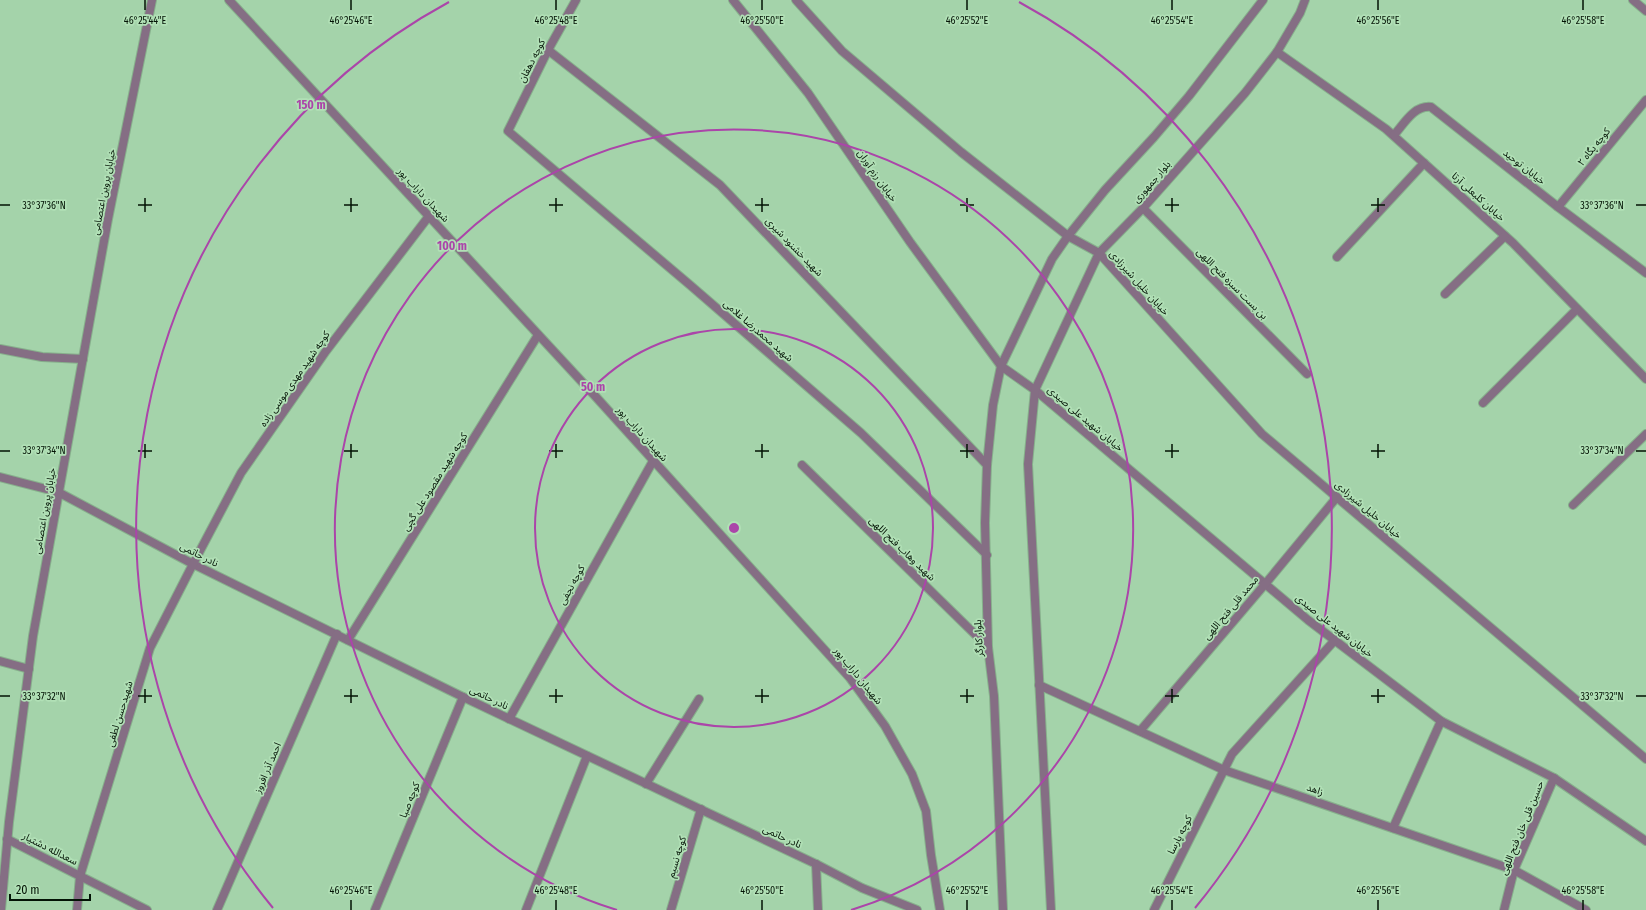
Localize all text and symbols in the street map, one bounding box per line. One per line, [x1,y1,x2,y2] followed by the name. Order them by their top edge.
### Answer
[124,15,166,27] text: 46°25'44"E
[330,15,373,27] text: 46°25'46"E
[535,15,578,27] text: 46°25'48"E
[740,15,784,27] text: 46°25'50"E
[946,15,989,27] text: 46°25'52"E
[1151,15,1194,27] text: 46°25'54"E
[1357,15,1400,27] text: 46°25'56"E
[1561,15,1605,27] text: 46°25'58"E
[516,36,548,85] street label: کوچه دهقان
[296,98,326,112] text: 150 m
[1575,125,1613,168] street label: کوچه پگاه ۲
[1501,147,1547,187] street label: خیابان توحید
[90,148,118,236] street label: خیابان پروین اعتصامی
[853,148,899,206] street label: خیابان رزم آوران
[1131,158,1174,205] street label: بلوار جمهوری
[394,165,451,225] street label: شهیدان داراب پور
[1449,170,1507,224] street label: خیابان کلبعلی آرتا
[22,200,66,212] text: 33°37'36"N
[1580,200,1624,212] text: 33°37'36"N
[763,215,825,279] street label: شهید خشنود شیری
[437,239,467,253] text: 100 m
[1193,246,1270,323] street label: بن بست سبزه فتح اللهی
[1107,248,1171,318] street label: خیابان خلیل شیرزادی
[721,297,795,365] street label: شهید محمدرضا غلامی
[257,328,333,429] street label: کوچه شهید مهدی موسی زاده
[581,380,605,394] text: 50 m
[1045,384,1125,454] street label: خیابان شهید علی صیدی
[613,403,670,464] street label: شهیدان داراب پور
[400,430,471,533] street label: کوچه شهید مقصود علی گچی
[23,445,65,457] text: 33°37'34"N
[1581,445,1623,457] text: 33°37'34"N
[31,467,59,555] street label: خیابان پروین اعتصامی
[1332,479,1404,541] street label: خیابان خلیل شیرزادی
[866,514,938,584] street label: شهید وهاب فتح اللهی
[727,521,741,535] centre of rings
[178,540,220,570] street label: نادر حاتمی
[556,562,588,607] street label: کوچه نجفی
[1201,574,1262,643] street label: محمد قلی فتح اللهی
[1293,592,1375,660] street label: خیابان شهید علی صیدی
[972,619,986,658] street label: بلوار کارگر
[831,644,885,707] street label: شهیدان داراب پور
[104,680,136,748] street label: شهیدحسن لطفی
[468,684,510,713] street label: نادر حاتمی
[22,691,66,703] text: 33°37'32"N
[1580,691,1624,703] text: 33°37'32"N
[252,741,284,796] street label: احمد آذر افروز
[1498,779,1547,877] street label: حسین قلی خان فتح اللهی
[397,780,423,820] street label: کوچه صبا
[1305,782,1325,799] street label: زاهد
[1165,813,1195,856] street label: کوچه پارسا
[761,823,804,851] street label: نادر حاتمی
[20,830,80,868] street label: سعدالله دشتیار
[665,834,690,879] street label: کوچه نسیم
[10,876,90,902] scale bar
[16,883,40,897] text: 20 m
[330,885,373,897] text: 46°25'46"E
[535,885,578,897] text: 46°25'48"E
[740,885,784,897] text: 46°25'50"E
[946,885,989,897] text: 46°25'52"E
[1151,885,1194,897] text: 46°25'54"E
[1357,885,1400,897] text: 46°25'56"E
[1561,885,1605,897] text: 46°25'58"E

